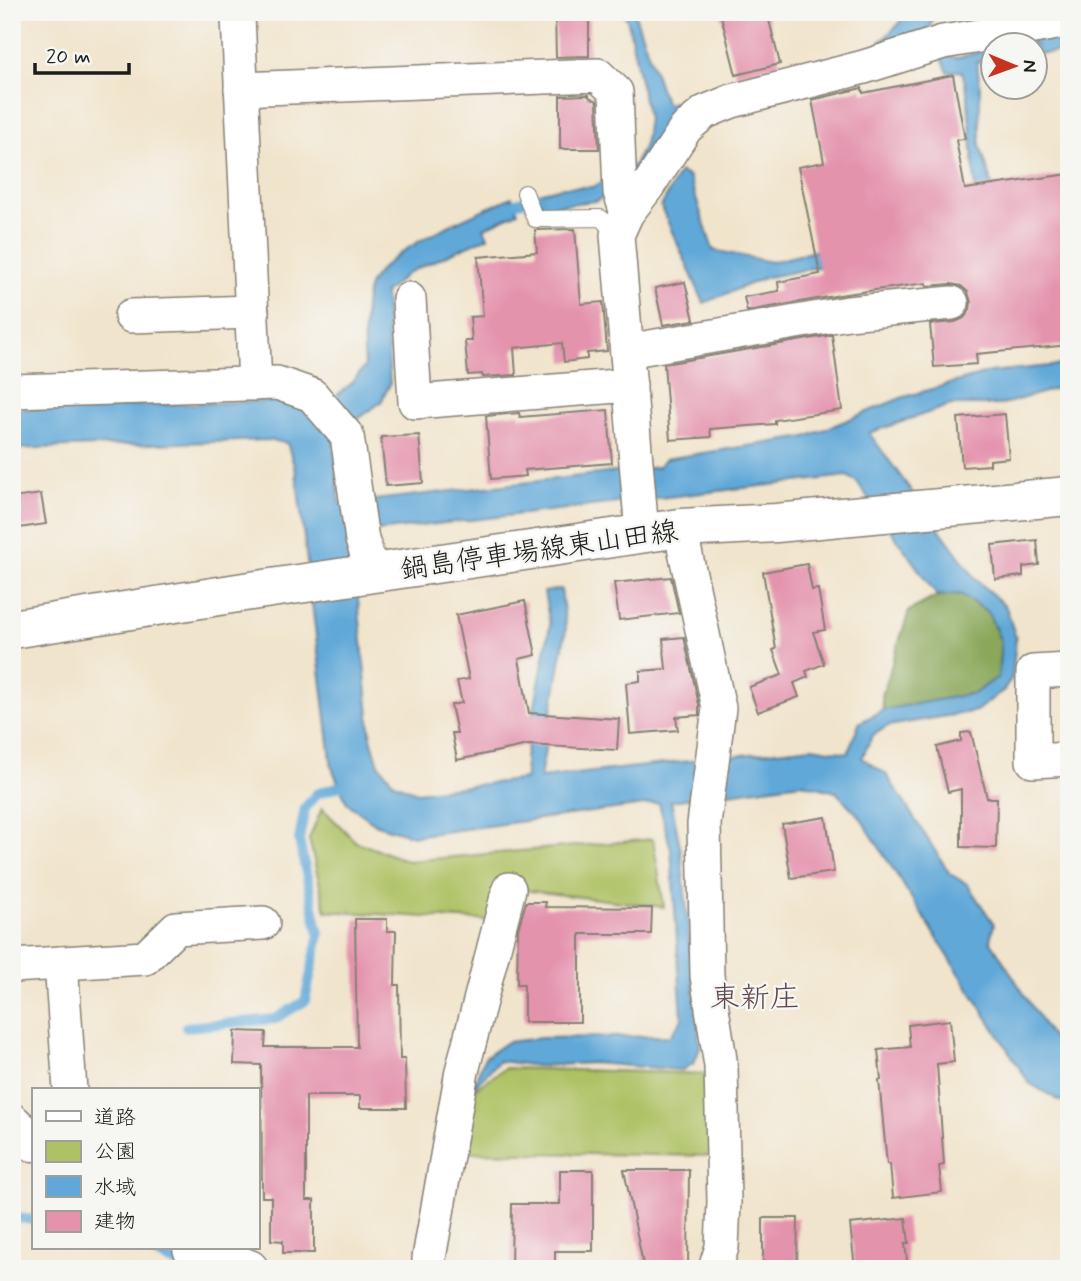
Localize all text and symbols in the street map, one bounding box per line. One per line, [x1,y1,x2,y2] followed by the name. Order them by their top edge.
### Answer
[35,32,130,76] scale bar
[979,32,1050,102] north arrow
[46,43,91,71] text: 20 m
[1017,60,1042,73] text: N
[398,514,681,589] street label: 鍋島停車場線東山田線
[710,979,800,1018] district label: 東新庄
[32,1088,259,1250] legend
[94,1104,136,1132] text: 道路
[94,1138,136,1166] text: 公園
[94,1174,136,1202] text: 水域
[94,1208,136,1236] text: 建物

